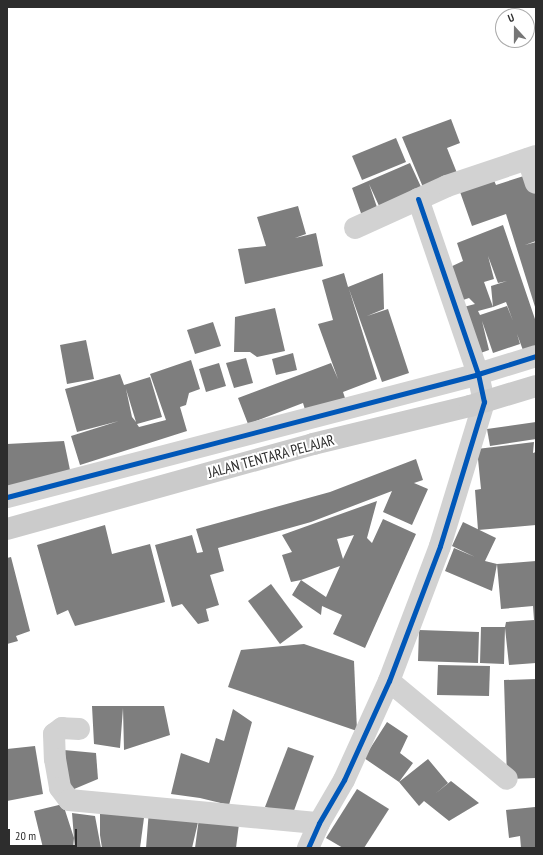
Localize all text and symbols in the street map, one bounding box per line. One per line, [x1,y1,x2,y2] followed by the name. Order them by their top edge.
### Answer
[495,8,535,48] north arrow
[506,10,516,25] text: U
[205,430,337,482] street label: JALAN TENTARA PELAJAR
[10,821,79,847] scale bar
[15,828,36,843] text: 20 m

